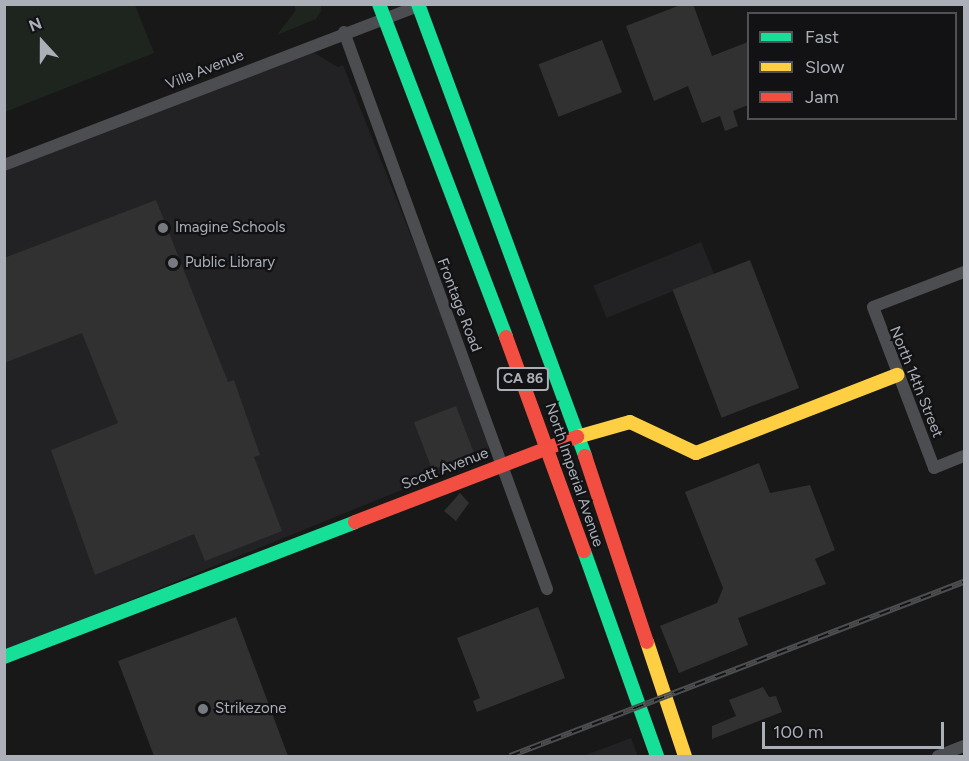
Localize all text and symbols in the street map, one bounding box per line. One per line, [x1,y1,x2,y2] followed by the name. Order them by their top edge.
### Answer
[12,12,72,72] north arrow
[747,12,957,120] legend
[26,14,45,36] text: N
[805,26,839,48] text: Fast
[163,46,247,94] street label: Villa Avenue
[805,56,844,78] text: Slow
[805,86,839,108] text: Jam
[175,219,285,237] place label: Imagine Schools
[156,221,170,235] marker: Imagine Schools
[185,254,275,272] place label: Public Library
[166,256,180,270] marker: Public Library
[433,256,485,354] street label: Frontage Road
[885,324,947,440] street label: North 14th Street
[496,368,550,390] road number: CA 86
[541,401,607,549] street label: North Imperial Avenue
[399,444,491,494] street label: Scott Avenue
[215,700,286,718] place label: Strikezone
[196,702,210,716] marker: Strikezone
[765,710,946,748] scale bar
[773,721,823,743] text: 100 m

